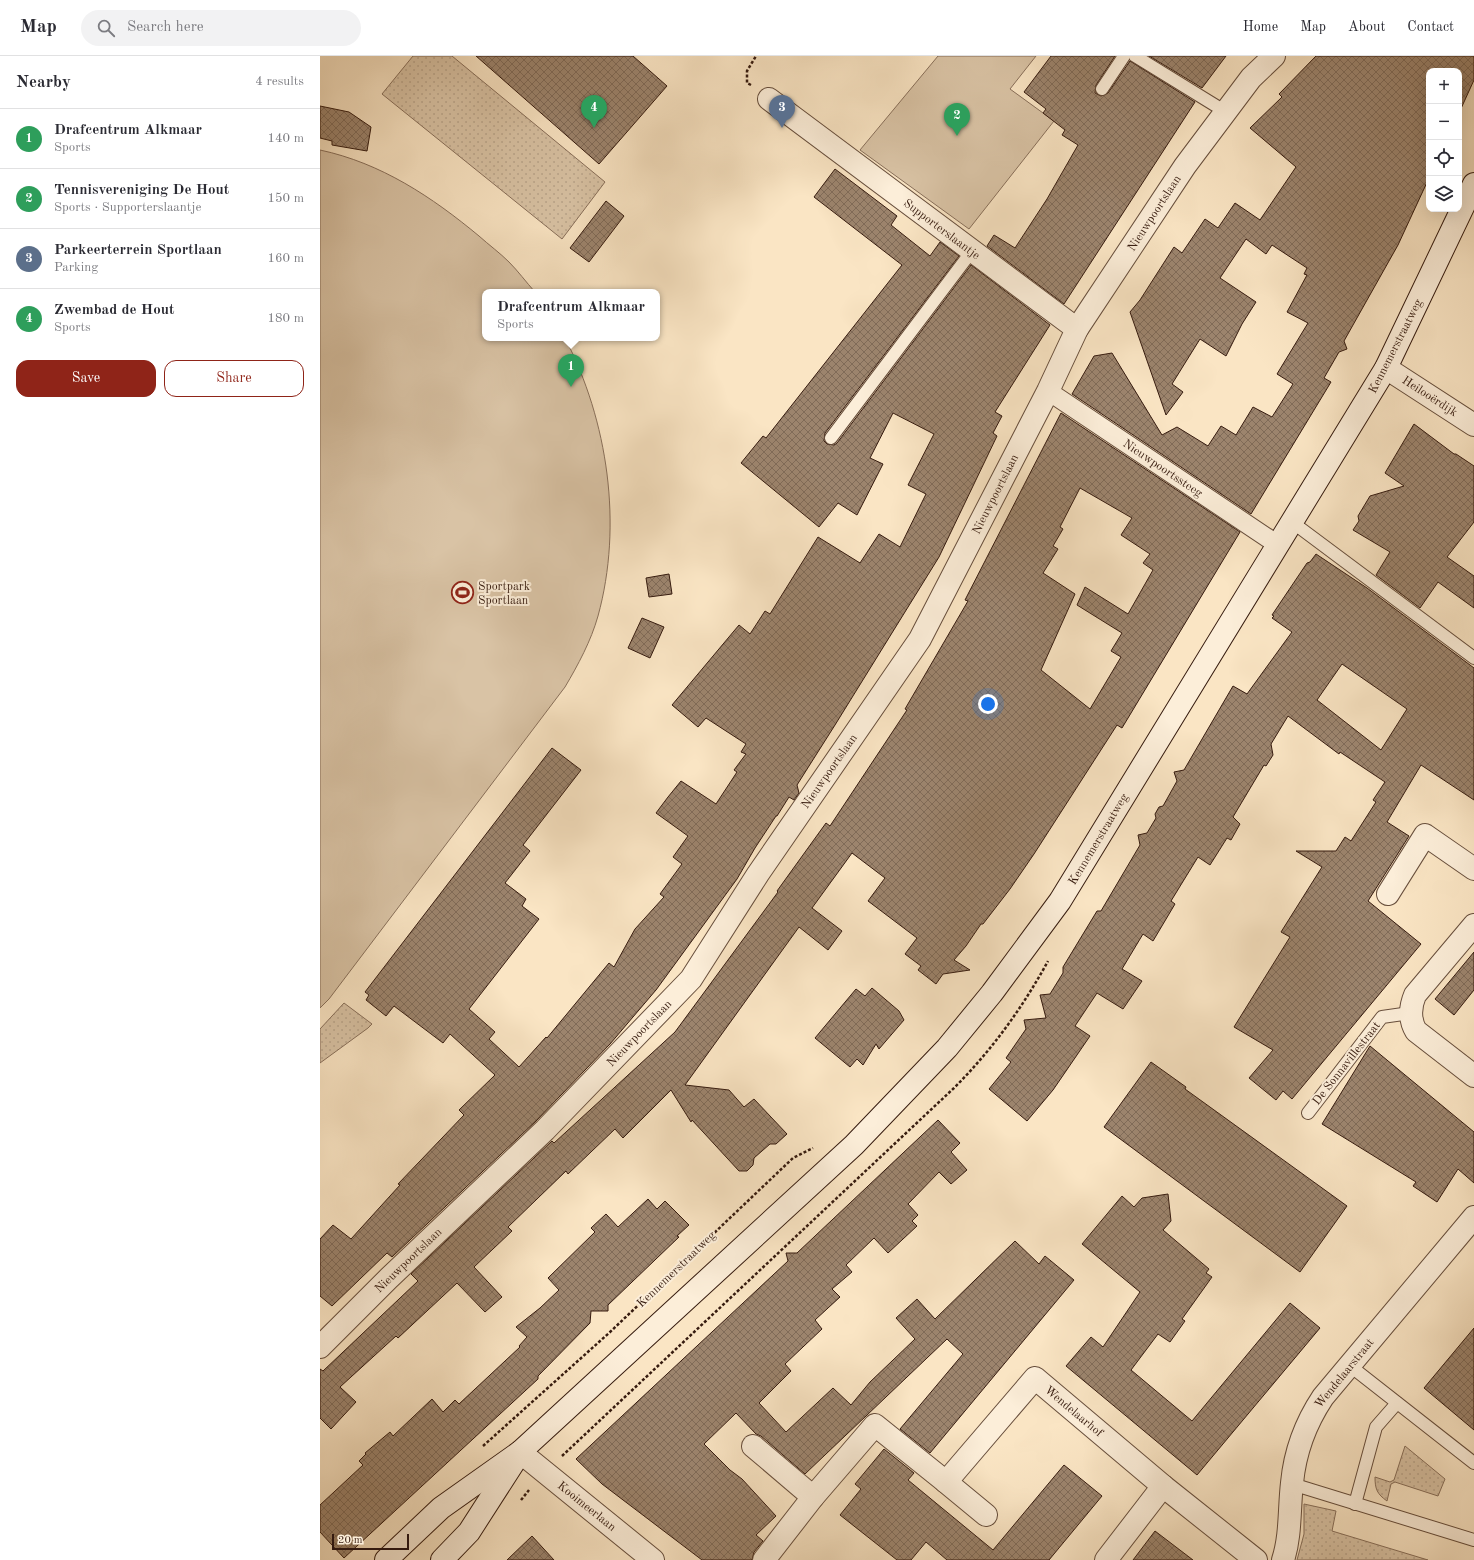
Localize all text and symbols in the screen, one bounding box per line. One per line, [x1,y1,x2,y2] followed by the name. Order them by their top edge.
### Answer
[81,10,361,46] search box
[95,17,117,39] icon: search
[20,18,57,37] text: Map
[127,20,204,35] text: Search here
[1243,20,1278,34] text: Home
[1300,20,1326,34] text: Map
[1348,20,1385,34] text: About
[1407,20,1454,34] text: Contact
[1426,68,1462,212] map controls
[1426,68,1462,104] button: +
[16,74,71,91] text: Nearby
[255,75,304,88] text: 4 results
[581,95,607,128] pin: 4
[769,95,795,128] pin: 3
[944,103,970,136] pin: 2
[1426,104,1462,140] button: −
[54,123,202,138] text: Drafcentrum Alkmaar
[25,132,33,145] text: 1
[267,132,304,145] text: 140 m
[1426,140,1462,176] button: locate
[54,141,91,154] text: Sports
[1126,173,1184,254] street label: Nieuwpoortslaan
[1426,176,1462,212] button: layers
[54,183,229,198] text: Tennisvereniging De Hout
[25,192,33,205] text: 2
[267,192,304,205] text: 150 m
[901,197,982,263] street label: Supporterslaantje
[54,201,202,214] text: Sports · Supporterslaantje
[54,243,222,258] text: Parkeerterrein Sportlaan
[25,252,33,265] text: 3
[267,252,304,265] text: 160 m
[54,261,98,274] text: Parking
[482,289,660,341] popup
[1367,297,1425,396] street label: Kennemerstraatweg
[497,300,645,315] text: Drafcentrum Alkmaar
[54,303,174,318] text: Zwembad de Hout
[25,312,33,325] text: 4
[267,312,304,325] text: 180 m
[497,318,534,331] text: Sports
[54,321,91,334] text: Sports
[558,354,584,387] pin: 1
[16,360,156,397] button: Save
[164,360,304,397] button: Share
[1400,375,1459,419] street label: Heilooërdijk
[1120,438,1205,500] street label: Nieuwpoortssteeg
[971,452,1021,536] street label: Nieuwpoortslaan
[449,580,475,606] sports icon: Sportpark Sportlaan
[478,581,530,607] place label: Sportpark Sportlaan
[978,694,998,714] your location
[800,732,860,811] street label: Nieuwpoortslaan
[1067,791,1131,887] street label: Kennemerstraatweg
[605,998,675,1069] street label: Nieuwpoortslaan
[1311,1020,1383,1108] street label: De Sonnavillestraat
[373,1226,445,1296] street label: Nieuwpoortslaan
[635,1229,719,1310] street label: Kennemerstraatweg
[1313,1336,1376,1411] street label: Wendelaarstraat
[1042,1384,1106,1440] street label: Wendelaarhof
[555,1480,618,1534] street label: Kooimeerlaan
[332,1532,409,1551] scale bar
[338,1535,363,1546] text: 20 m

